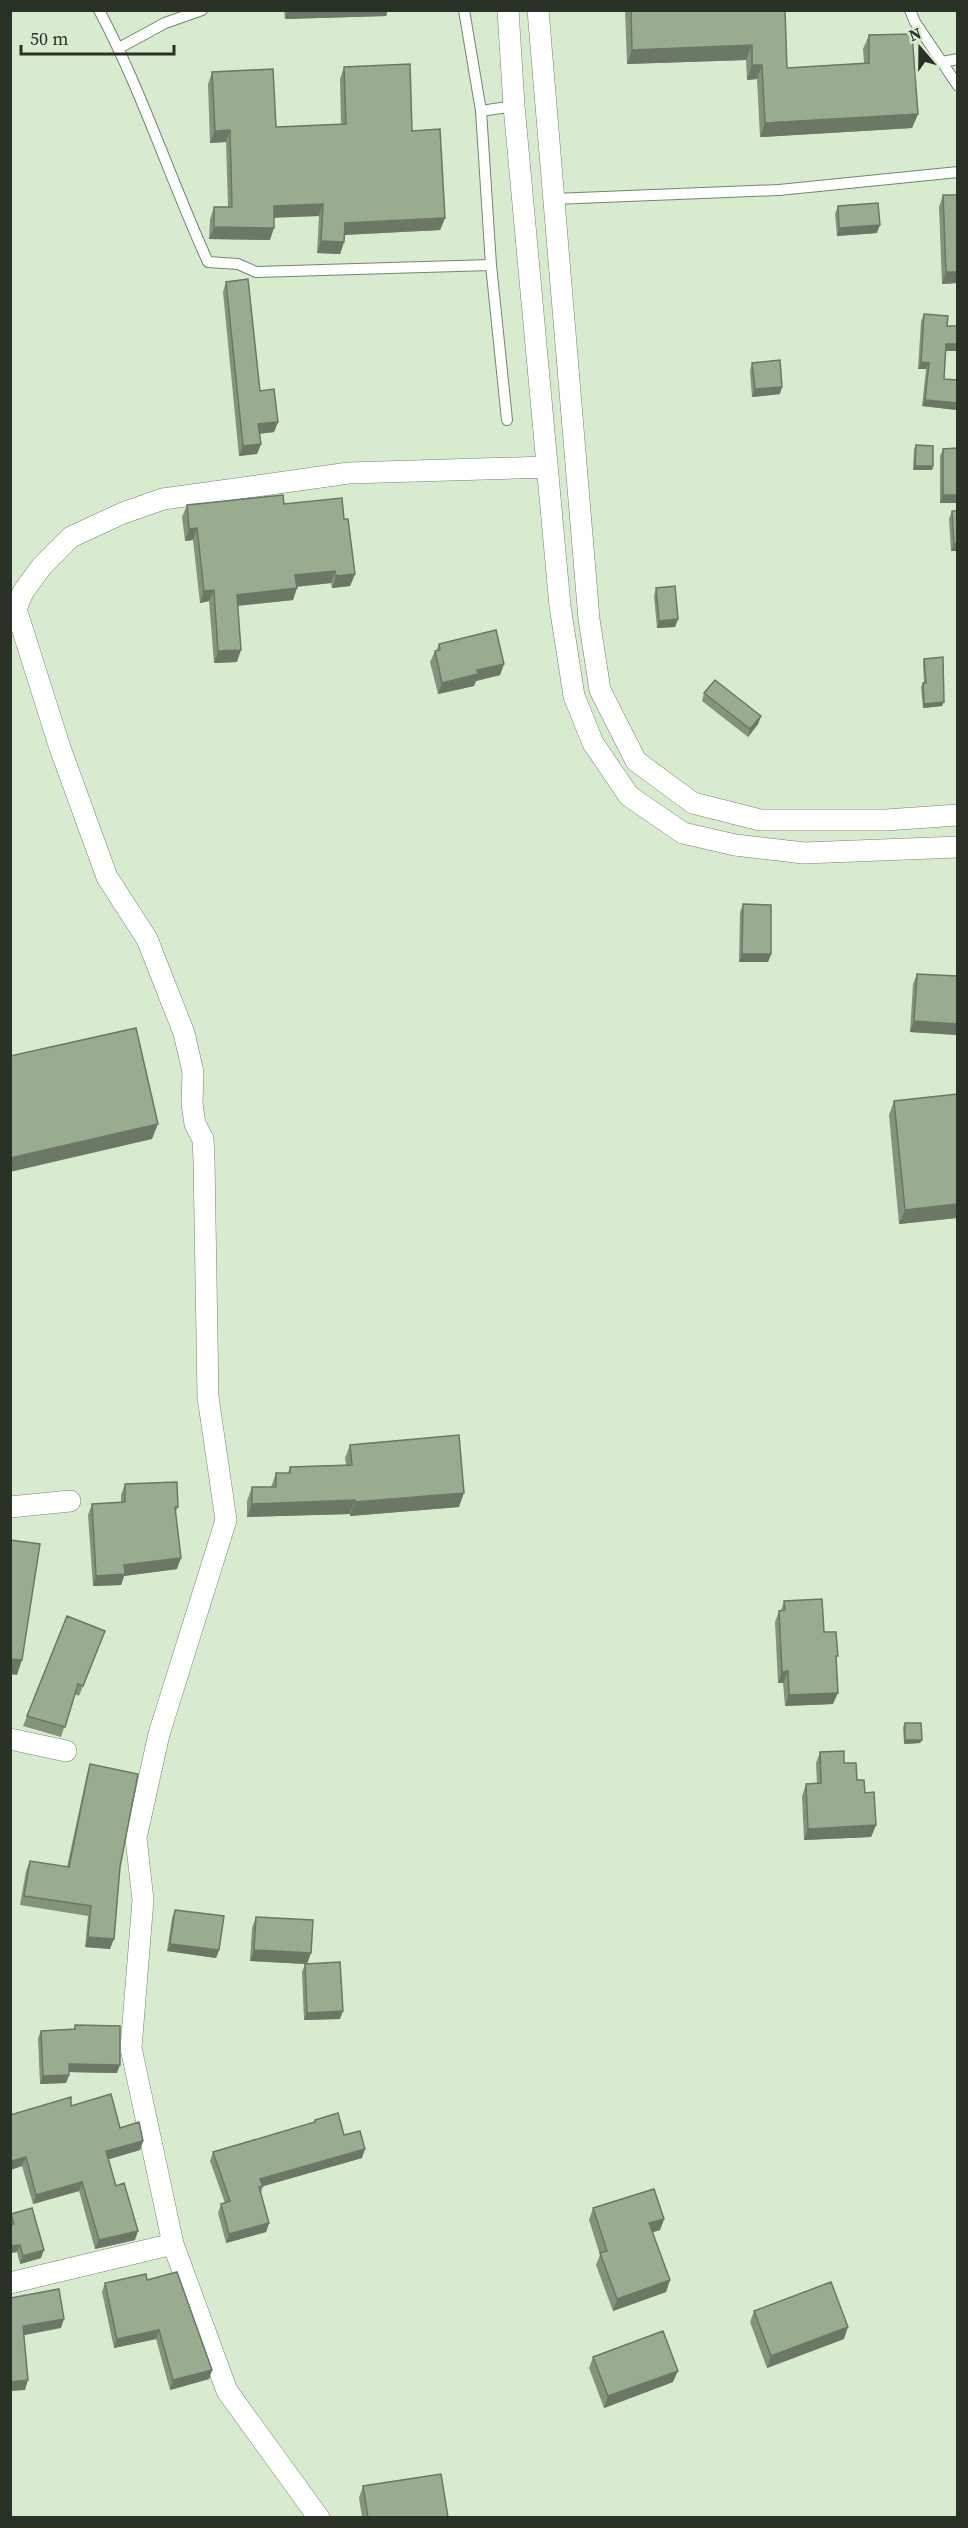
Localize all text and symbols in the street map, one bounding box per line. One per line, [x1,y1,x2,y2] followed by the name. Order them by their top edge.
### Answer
[21,18,174,56] scale bar
[890,18,950,78] north arrow
[906,21,924,46] text: N
[30,26,68,51] text: 50 m

